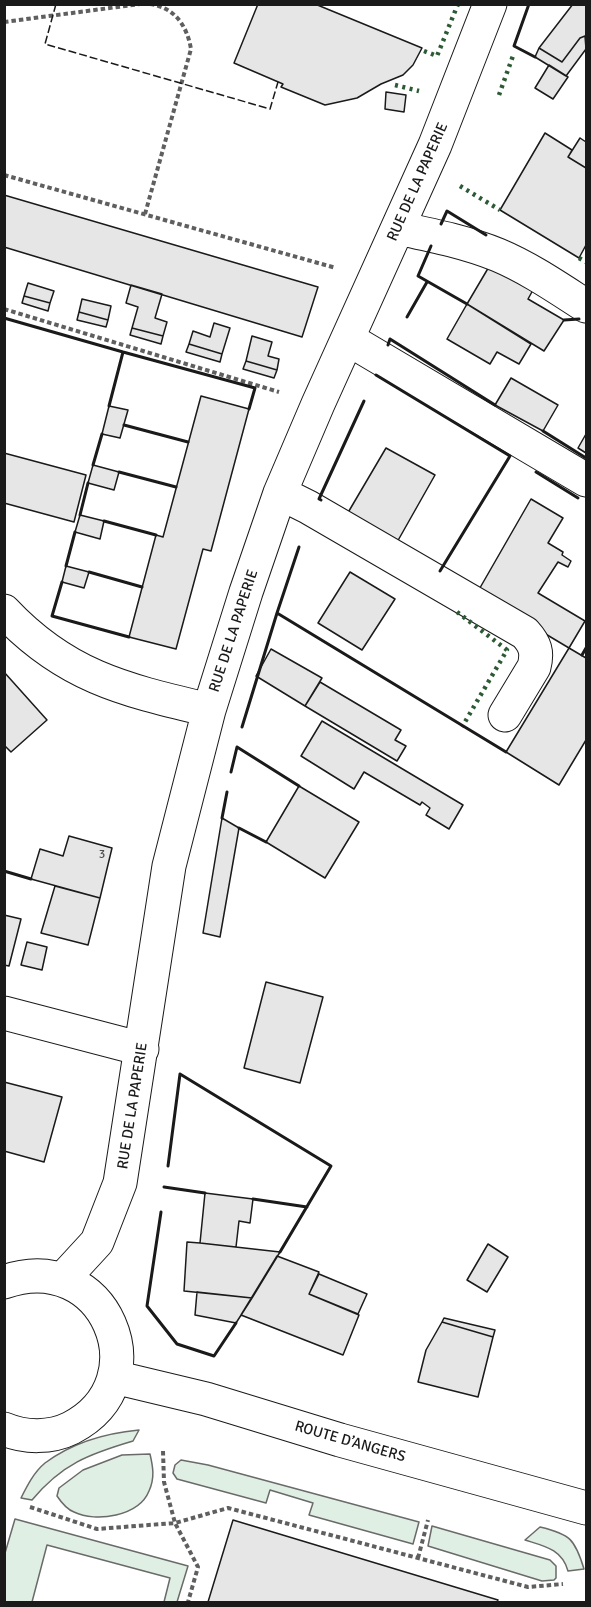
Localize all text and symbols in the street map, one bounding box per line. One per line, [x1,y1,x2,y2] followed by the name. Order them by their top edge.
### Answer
[384,120,452,244] street label: RUE DE LA PAPERIE
[206,567,262,695] street label: RUE DE LA PAPERIE
[99,848,105,862] house number: 3
[114,1041,152,1171] street label: RUE DE LA PAPERIE
[293,1418,407,1466] street label: ROUTE D’ANGERS

